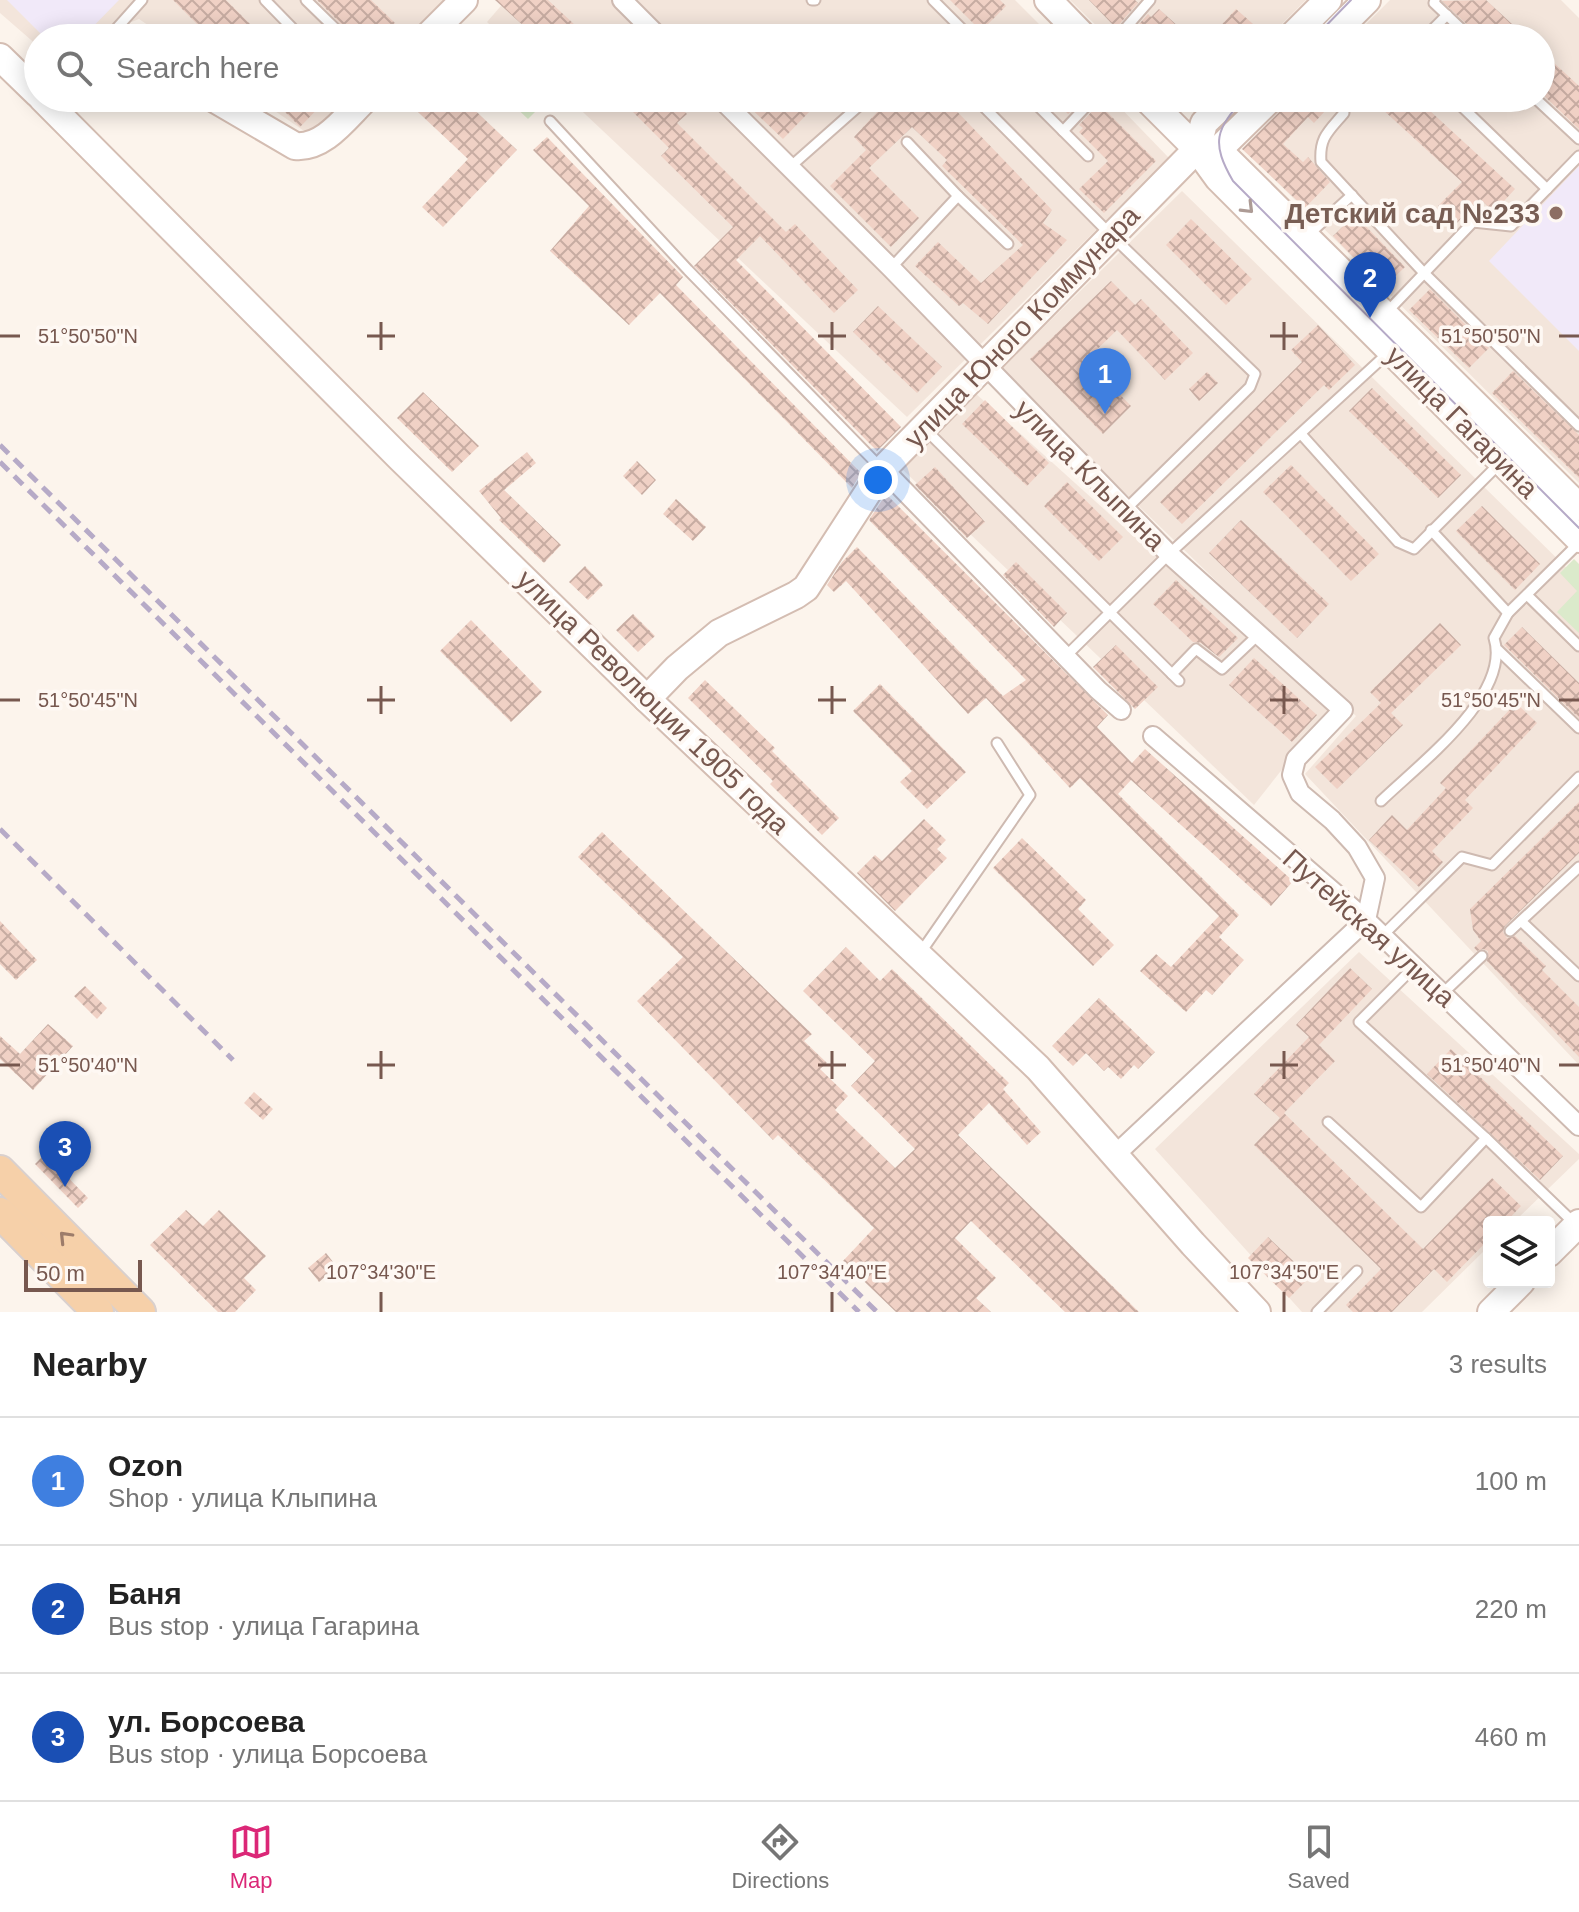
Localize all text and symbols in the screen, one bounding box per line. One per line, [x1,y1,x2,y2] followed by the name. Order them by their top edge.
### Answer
[24,24,1555,112] search box
[52,46,96,90] icon: search
[116,51,279,84] text: Search here
[1284,198,1540,229] place label: Детский сад №233
[898,199,1146,454] street label: улица Юного Коммунара
[1239,199,1253,213] one-way arrow
[1547,204,1565,222] marker: Детский сад №233
[1344,252,1396,318] pin: 2
[38,325,138,347] text: 51°50'50"N
[1441,325,1541,347] text: 51°50'50"N
[1380,340,1544,504] street label: улица Гагарина
[1079,348,1131,414] pin: 1
[1009,394,1172,557] street label: улица Клыпина
[858,460,898,500] your location
[510,564,796,841] street label: улица Революции 1905 года
[38,689,138,711] text: 51°50'45"N
[1441,689,1541,711] text: 51°50'45"N
[1277,843,1462,1013] street label: Путейская улица
[38,1054,138,1076] text: 51°50'40"N
[1441,1054,1541,1076] text: 51°50'40"N
[39,1121,91,1187] pin: 3
[1483,1216,1555,1288] map controls
[1483,1216,1555,1288] button: layers
[60,1232,74,1246] one-way arrow
[24,1256,142,1292] scale bar
[36,1261,85,1286] text: 50 m
[326,1261,436,1283] text: 107°34'30"E
[777,1261,887,1283] text: 107°34'40"E
[1229,1261,1339,1283] text: 107°34'50"E
[32,1345,147,1383] text: Nearby
[1449,1349,1547,1379] text: 3 results
[108,1449,183,1482] text: Ozon
[51,1466,65,1496] text: 1
[1475,1466,1547,1496] text: 100 m
[108,1483,377,1513] text: Shop · улица Клыпина
[108,1577,182,1610] text: Баня
[51,1594,65,1624] text: 2
[1475,1594,1547,1624] text: 220 m
[108,1611,419,1641] text: Bus stop · улица Гагарина
[108,1705,305,1738] text: ул. Борсоева
[51,1722,65,1752] text: 3
[1475,1722,1547,1752] text: 460 m
[108,1739,427,1769] text: Bus stop · улица Борсоева
[229,1820,273,1894] tab: Map
[731,1820,829,1894] tab: Directions
[1287,1820,1350,1894] tab: Saved

